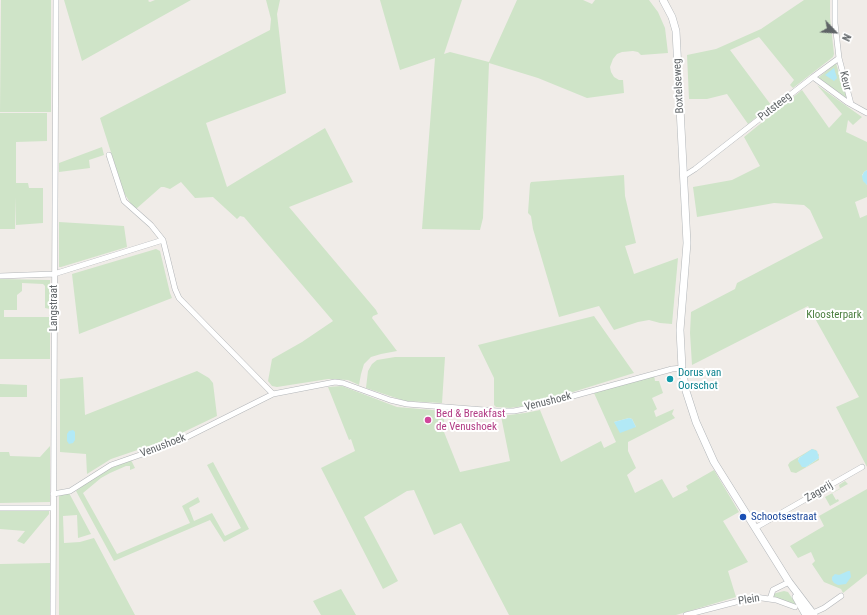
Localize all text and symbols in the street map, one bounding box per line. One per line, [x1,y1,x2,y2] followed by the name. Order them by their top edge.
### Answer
[815,12,855,52] north arrow
[839,31,854,43] text: N
[671,58,687,114] street label: Boxtelseweg
[836,70,854,92] street label: Keur
[756,90,794,124] street label: Putsteeg
[47,285,61,331] street label: Langstraat
[806,308,862,322] park label: Kloosterpark
[678,366,721,392] place label: Dorus van Oorschot
[665,374,675,384] marker: Dorus van Oorschot
[523,390,573,414] street label: Venushoek
[436,407,505,433] place label: Bed & Breakfast de Venushoek
[423,415,433,425] marker: Bed & Breakfast de Venushoek
[138,431,188,461] street label: Venushoek
[803,479,835,505] street label: Zagerij
[751,510,817,524] place label: Schootsestraat
[738,512,748,522] marker: Schootsestraat
[737,592,761,608] street label: Plein

